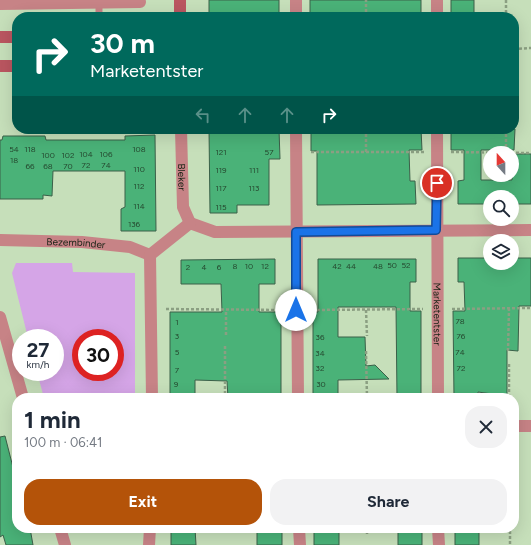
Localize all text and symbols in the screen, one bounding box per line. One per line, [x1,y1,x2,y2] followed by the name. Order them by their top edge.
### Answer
[90,26,155,60] text: 30 m
[24,28,76,80] icon: right
[90,60,203,82] text: Marketentster
[192,104,214,126] icon: left
[234,104,256,126] icon: ahead
[276,104,298,126] icon: ahead
[318,104,340,126] icon: right
[9,144,19,154] house number: 54
[24,144,36,154] house number: 118
[132,144,146,154] house number: 108
[483,146,519,182] north arrow
[483,146,519,270] map controls
[215,147,227,157] house number: 121
[265,147,274,157] house number: 57
[79,149,93,159] house number: 104
[100,149,113,159] house number: 106
[41,150,55,160] house number: 100
[62,150,74,160] house number: 102
[10,155,18,165] house number: 18
[82,160,90,170] house number: 72
[101,160,111,170] house number: 74
[25,161,35,171] house number: 66
[43,161,53,171] house number: 68
[63,161,73,171] house number: 70
[175,163,189,191] street label: Bleker
[133,164,145,174] house number: 110
[215,165,227,175] house number: 119
[249,165,259,175] house number: 111
[420,166,454,200] pin
[426,172,448,194] icon: arrive
[133,181,145,191] house number: 112
[216,183,227,193] house number: 117
[249,183,259,193] house number: 113
[483,190,519,226] button: search
[133,201,145,211] house number: 114
[215,202,227,212] house number: 115
[128,219,141,229] house number: 136
[483,234,519,270] button: layers
[46,235,107,251] street label: Bezembinder
[387,260,397,270] house number: 50
[401,260,411,270] house number: 52
[233,261,238,271] house number: 8
[245,261,253,271] house number: 10
[261,261,269,271] house number: 12
[332,261,342,271] house number: 42
[346,261,356,271] house number: 44
[373,261,383,271] house number: 48
[186,262,190,272] house number: 2
[202,262,207,272] house number: 4
[217,262,222,272] house number: 6
[431,282,444,346] street label: Marketentster
[275,289,317,331] position arrow
[455,316,465,326] house number: 78
[175,317,179,327] house number: 1
[72,329,124,381] speed limit sign: 30
[175,331,179,341] house number: 3
[457,331,466,341] house number: 76
[316,332,325,342] house number: 36
[27,338,49,362] text: 27
[175,347,180,357] house number: 5
[455,347,465,357] house number: 74
[315,348,325,358] house number: 34
[27,358,49,371] text: km/h
[316,363,324,373] house number: 32
[457,363,465,373] house number: 72
[175,365,180,375] house number: 7
[174,379,179,389] house number: 9
[316,379,326,389] house number: 30
[24,405,81,434] text: 1 min
[465,406,507,448] button: close
[24,435,102,450] text: 100 m · 06:41
[24,479,262,525] button: Exit
[270,479,507,525] button: Share

